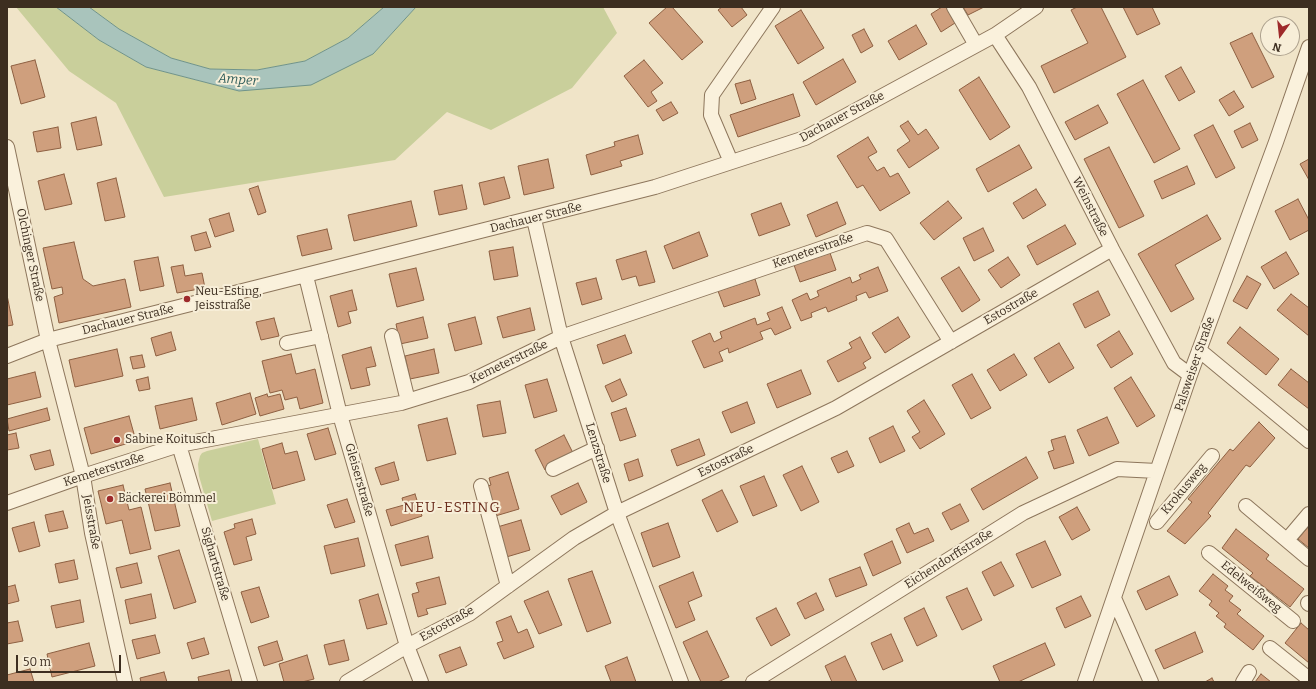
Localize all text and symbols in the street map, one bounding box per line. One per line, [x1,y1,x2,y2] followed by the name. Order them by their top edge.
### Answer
[1260,16,1300,56] north arrow
[1271,40,1283,54] text: N
[218,71,258,89] water label: Amper
[797,89,887,145] street label: Dachauer Straße
[1069,175,1111,239] street label: Weinstraße
[489,200,583,236] street label: Dachauer Straße
[13,207,47,303] street label: Olchinger Straße
[771,230,855,272] street label: Kemeterstraße
[195,285,262,313] place label: Neu-Esting, Jeisstraße
[981,286,1041,328] street label: Estostraße
[182,294,192,304] marker: Neu-Esting, Jeisstraße
[81,302,175,338] street label: Dachauer Straße
[1172,315,1218,413] street label: Palsweiser Straße
[468,337,550,387] street label: Kemeterstraße
[582,421,614,485] street label: Lenzstraße
[125,433,215,447] place label: Sabine Koitusch
[112,435,122,445] marker: Sabine Koitusch
[696,441,756,481] street label: Estostraße
[342,442,376,518] street label: Gleiserstraße
[62,450,146,490] street label: Kemeterstraße
[1158,460,1210,518] street label: Krokusweg
[118,492,216,506] place label: Bäckerei Bömmel
[79,493,103,551] street label: Jeisstraße
[105,494,115,504] marker: Bäckerei Bömmel
[403,500,501,516] district label: NEU-ESTING
[198,525,232,603] street label: Sighartstraße
[902,526,996,592] street label: Eichendorffstraße
[1218,558,1284,616] street label: Edelweißweg
[417,603,477,645] street label: Estostraße
[18,647,123,673] scale bar
[23,655,51,669] text: 50 m

